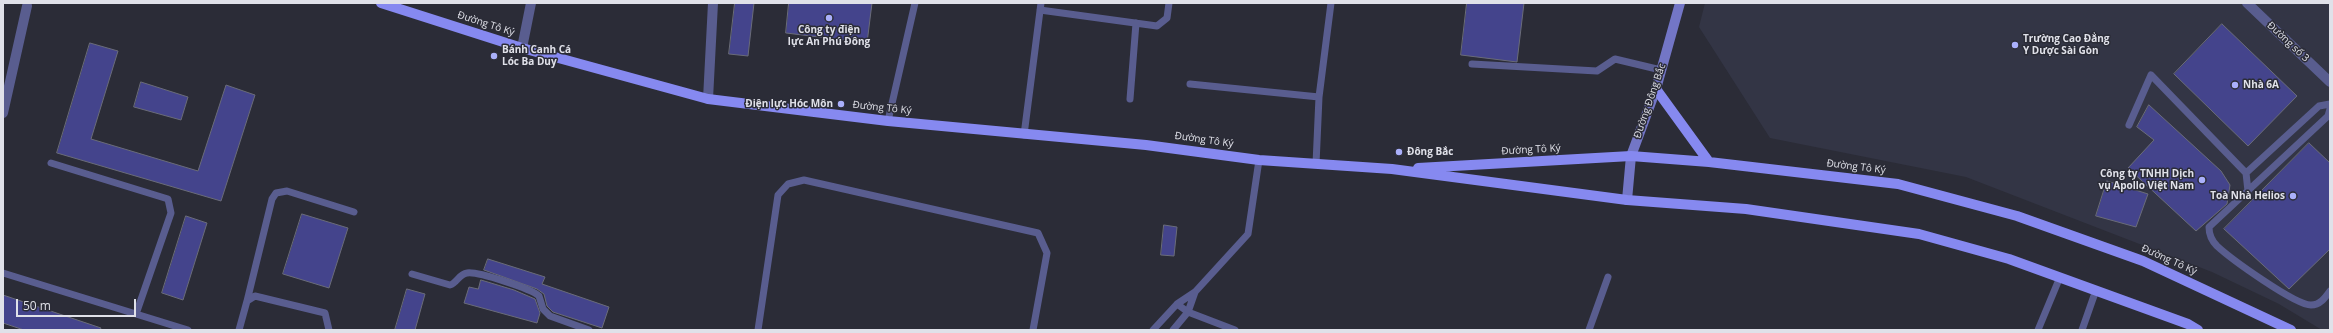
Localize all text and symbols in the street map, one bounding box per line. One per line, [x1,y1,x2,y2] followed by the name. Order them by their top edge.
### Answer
[456,9,516,39] street label: Đường Tô Ký
[824,13,834,23] marker: Công ty điện lực An Phú Đông
[2264,19,2312,65] street label: Đường số 3
[788,24,870,48] place label: Công ty điện lực An Phú Đông
[2023,33,2109,56] place label: Trường Cao Đẳng Y Dược Sài Gòn
[2010,40,2020,50] marker: Trường Cao Đẳng Y Dược Sài Gòn
[502,44,571,68] place label: Bánh Canh Cá Lóc Ba Duy
[489,51,499,61] marker: Bánh Canh Cá Lóc Ba Duy
[1632,62,1668,140] street label: Đường Đông Bắc
[2243,79,2279,91] place label: Nhà 6A
[2230,80,2240,90] marker: Nhà 6A
[745,98,833,110] place label: Điện lực Hóc Môn
[836,99,846,109] marker: Điện lực Hóc Môn
[852,99,912,117] street label: Đường Tô Ký
[1174,130,1234,150] street label: Đường Tô Ký
[1501,142,1561,158] street label: Đường Tô Ký
[1407,146,1453,158] place label: Đông Bắc
[1394,147,1404,157] marker: Đông Bắc
[1826,157,1886,177] street label: Đường Tô Ký
[2098,168,2194,192] place label: Công ty TNHH Dịch vụ Apollo Việt Nam
[2197,175,2207,185] marker: Công ty TNHH Dịch vụ Apollo Việt Nam
[2210,190,2285,202] place label: Toà Nhà Helios
[2288,191,2298,201] marker: Toà Nhà Helios
[2139,242,2199,278] street label: Đường Tô Ký
[18,291,138,317] scale bar
[23,297,51,314] text: 50 m

